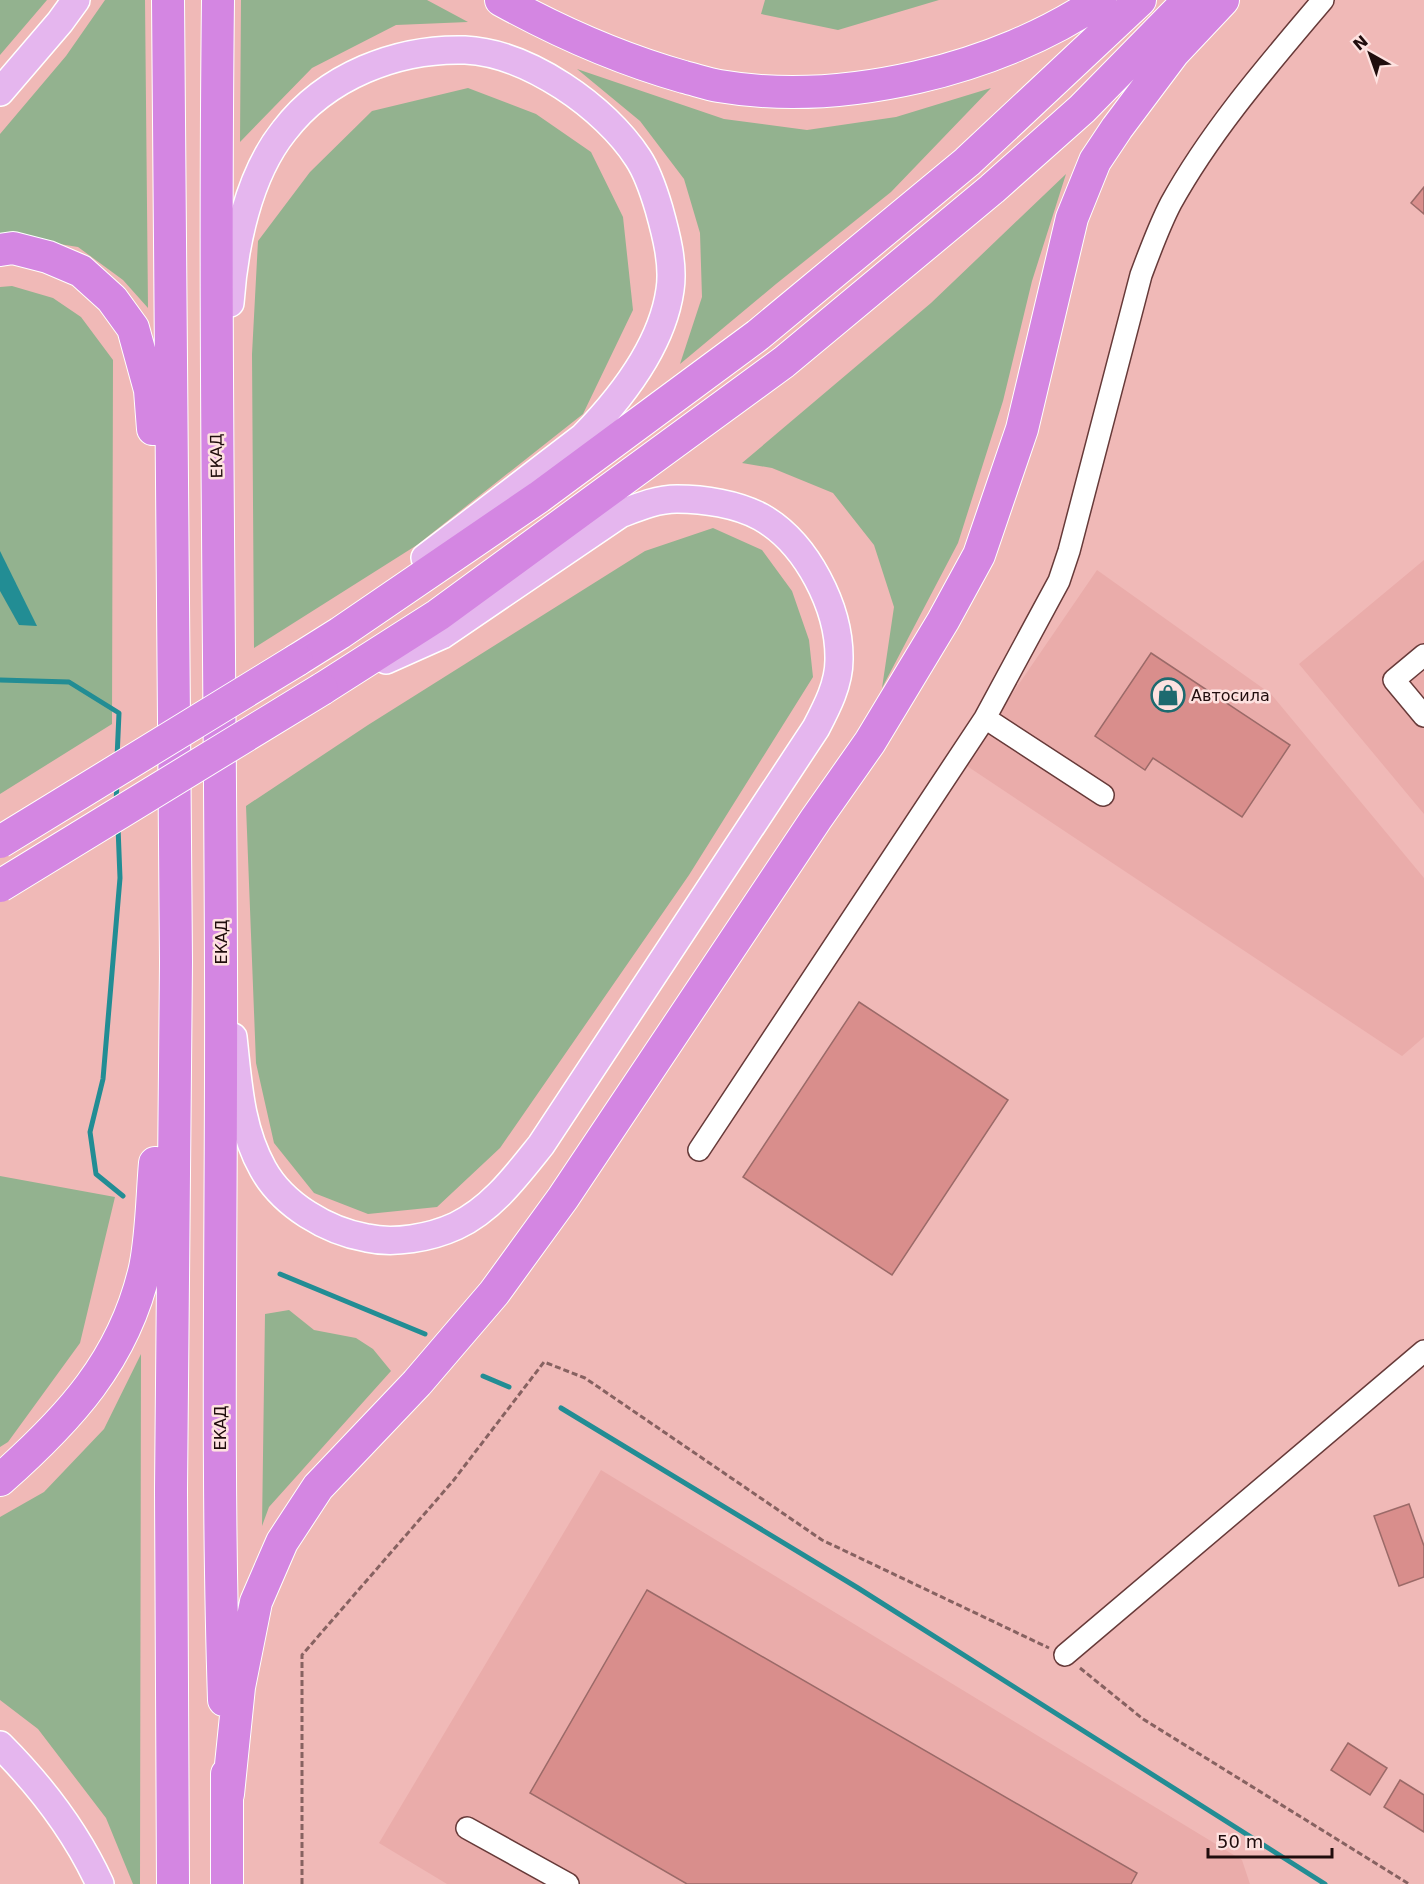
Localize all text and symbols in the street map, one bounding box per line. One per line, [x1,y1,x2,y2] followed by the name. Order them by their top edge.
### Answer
[1340,24,1400,84] north arrow
[1349,31,1372,54] text: N
[207,433,226,479] street label: ЕКАД
[1150,677,1186,713] shop icon: Автосила
[1191,686,1270,705] place label: Автосила
[212,920,231,964] street label: ЕКАД
[211,1406,230,1450] street label: ЕКАД
[1208,1821,1332,1859] scale bar
[1217,1831,1263,1852] text: 50 m

